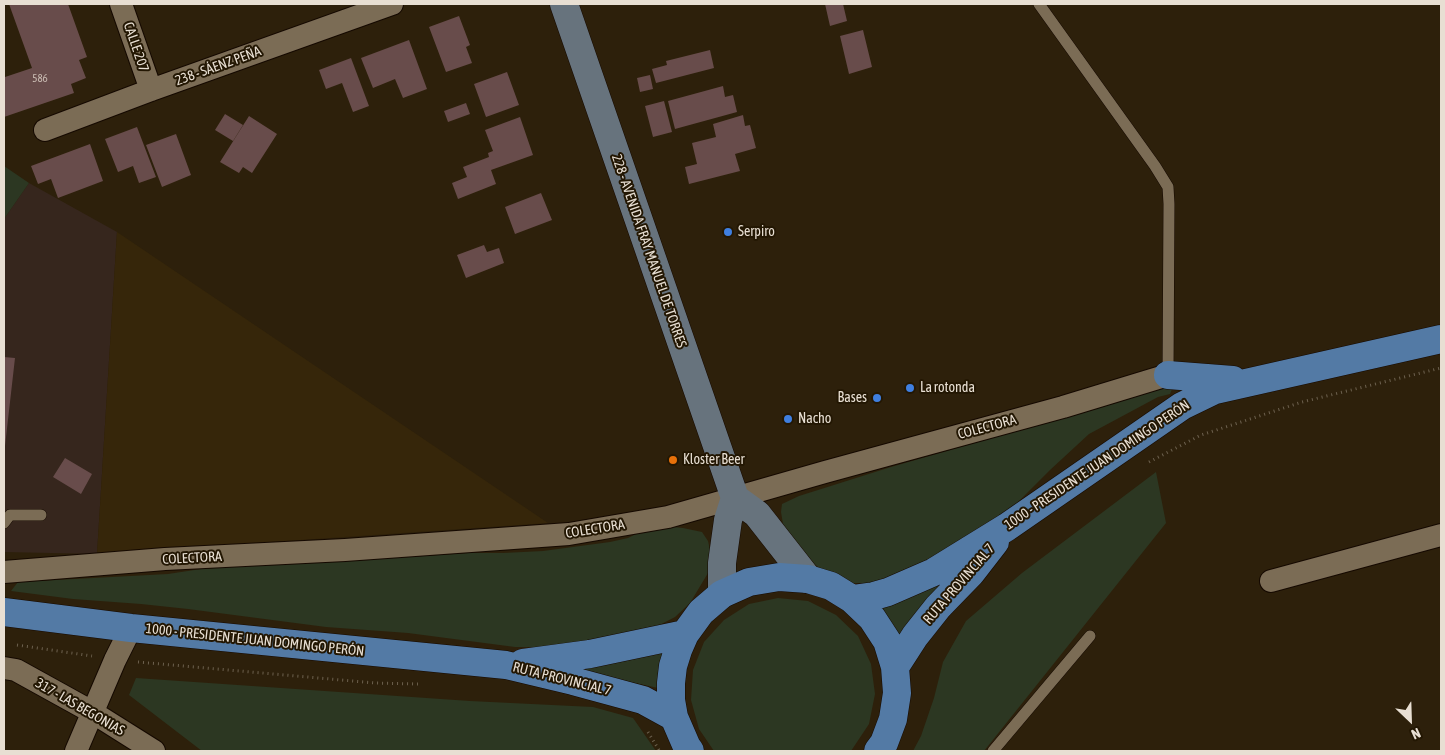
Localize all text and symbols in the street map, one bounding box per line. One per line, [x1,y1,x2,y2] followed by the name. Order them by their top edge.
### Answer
[120,20,152,74] street label: CALLE 207
[173,43,263,89] street label: 238 - SÁENZ PEÑA
[32,72,48,86] house number: 586
[608,152,690,350] street label: 228 - AVENIDA FRAY MANUEL DE TORRES
[738,224,775,240] place label: Serpiro
[722,226,734,238] marker: Serpiro
[920,380,975,396] place label: La rotonda
[904,382,916,394] marker: La rotonda
[838,390,867,406] place label: Bases
[871,392,883,404] marker: Bases
[1001,397,1193,533] street label: 1000 - PRESIDENTE JUAN DOMINGO PERÓN
[798,411,831,427] place label: Nacho
[956,411,1018,443] street label: COLECTORA
[782,413,794,425] marker: Nacho
[683,452,745,468] place label: Kloster Beer
[667,454,679,466] marker: Kloster Beer
[564,516,626,542] street label: COLECTORA
[920,540,998,628] street label: RUTA PROVINCIAL 7
[162,548,222,568] street label: COLECTORA
[145,620,365,660] street label: 1000 - PRESIDENTE JUAN DOMINGO PERÓN
[511,659,613,699] street label: RUTA PROVINCIAL 7
[33,675,127,739] street label: 317 - LAS BEGONIAS
[1385,695,1435,745] north arrow
[1409,725,1423,743] text: N

